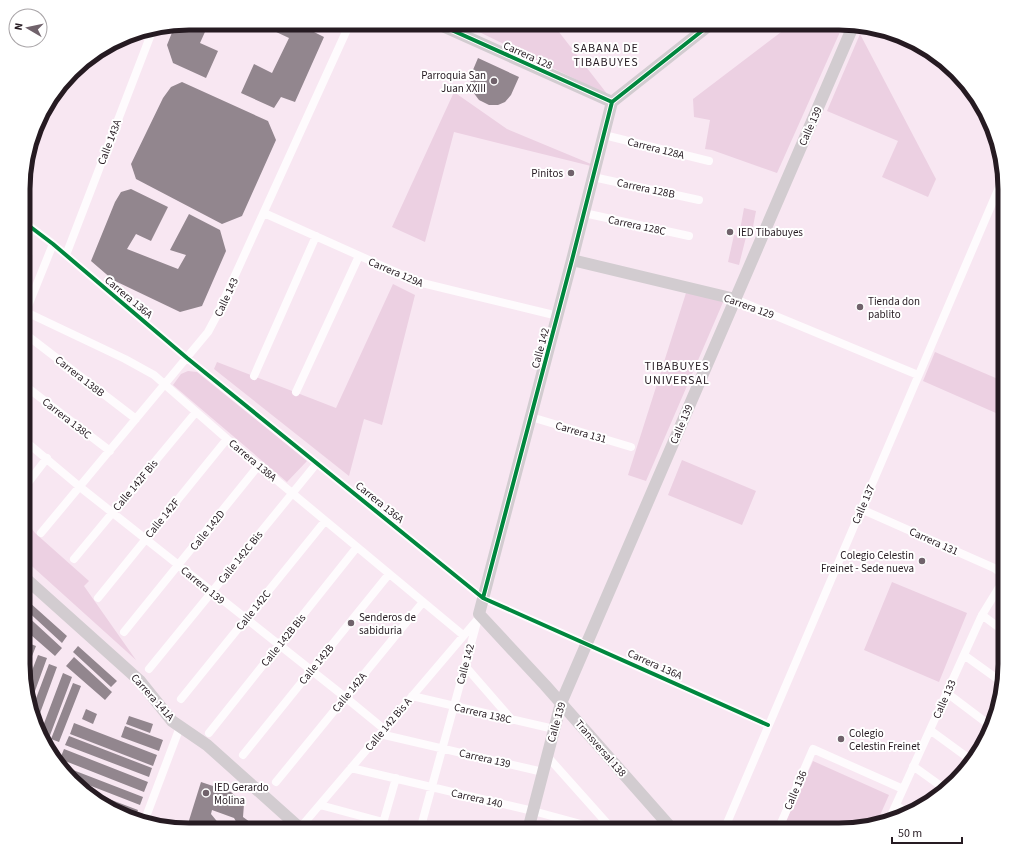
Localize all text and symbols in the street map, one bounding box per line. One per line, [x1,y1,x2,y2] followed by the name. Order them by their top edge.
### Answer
[8,8,48,48] north arrow
[11,22,27,31] text: N
[501,38,555,73] street label: Carrera 128
[573,40,639,71] district label: SABANA DE TIBABUYES
[421,68,486,96] place label: Parroquia San Juan XXIII
[489,76,499,86] marker: Parroquia San Juan XXIII
[795,104,826,148] street label: Calle 139
[94,117,125,167] street label: Calle 143A
[626,134,686,163] street label: Carrera 128A
[531,166,563,181] place label: Pinitos
[566,168,576,178] marker: Pinitos
[615,175,677,202] street label: Carrera 128B
[607,212,667,239] street label: Carrera 128C
[738,225,803,240] place label: IED Tibabuyes
[725,227,735,237] marker: IED Tibabuyes
[366,254,426,291] street label: Carrera 129A
[101,273,156,322] street label: Carrera 136A
[211,275,242,319] street label: Calle 143
[722,290,776,322] street label: Carrera 129
[868,294,920,322] place label: Tienda don pablito
[855,302,865,312] marker: Tienda don pablito
[528,326,553,370] street label: Calle 142
[52,352,108,401] street label: Carrera 138B
[644,358,710,389] district label: TIBABUYES UNIVERSAL
[39,394,94,442] street label: Carrera 138C
[666,402,696,446] street label: Calle 139
[554,418,608,447] street label: Carrera 131
[225,436,280,485] street label: Carrera 138A
[109,456,162,514] street label: Calle 142F Bis
[352,478,407,527] street label: Carrera 136A
[848,482,878,526] street label: Calle 137
[142,495,183,541] street label: Calle 142F
[186,507,229,554] street label: Calle 142D
[907,524,961,559] street label: Carrera 131
[214,528,267,587] street label: Calle 142C Bis
[821,548,914,576] place label: Colegio Celestin Freinet - Sede nueva
[917,556,927,566] marker: Colegio Celestin Freinet - Sede nueva
[178,563,228,608] street label: Carrera 139
[233,587,274,634] street label: Calle 142C
[257,610,310,670] street label: Calle 142B Bis
[359,610,416,638] place label: Senderos de sabiduria
[346,618,356,628] marker: Senderos de sabiduria
[295,641,338,688] street label: Calle 142B
[453,642,478,686] street label: Calle 142
[625,646,685,683] street label: Carrera 136A
[329,669,370,715] street label: Calle 142A
[127,671,178,724] street label: Carrera 141A
[929,677,960,721] street label: Calle 133
[362,694,415,754] street label: Calle 142 Bis A
[453,700,513,727] street label: Carrera 138C
[544,700,569,744] street label: Calle 139
[572,717,630,780] street label: Transversal 138
[849,726,920,754] place label: Colegio Celestin Freinet
[836,734,846,744] marker: Colegio Celestin Freinet
[458,745,512,772] street label: Carrera 139
[780,768,811,812] street label: Calle 136
[214,780,269,808] place label: IED Gerardo Molina
[450,785,504,812] street label: Carrera 140
[201,788,211,798] marker: IED Gerardo Molina
[892,819,962,845] scale bar
[898,825,922,842] text: 50 m

